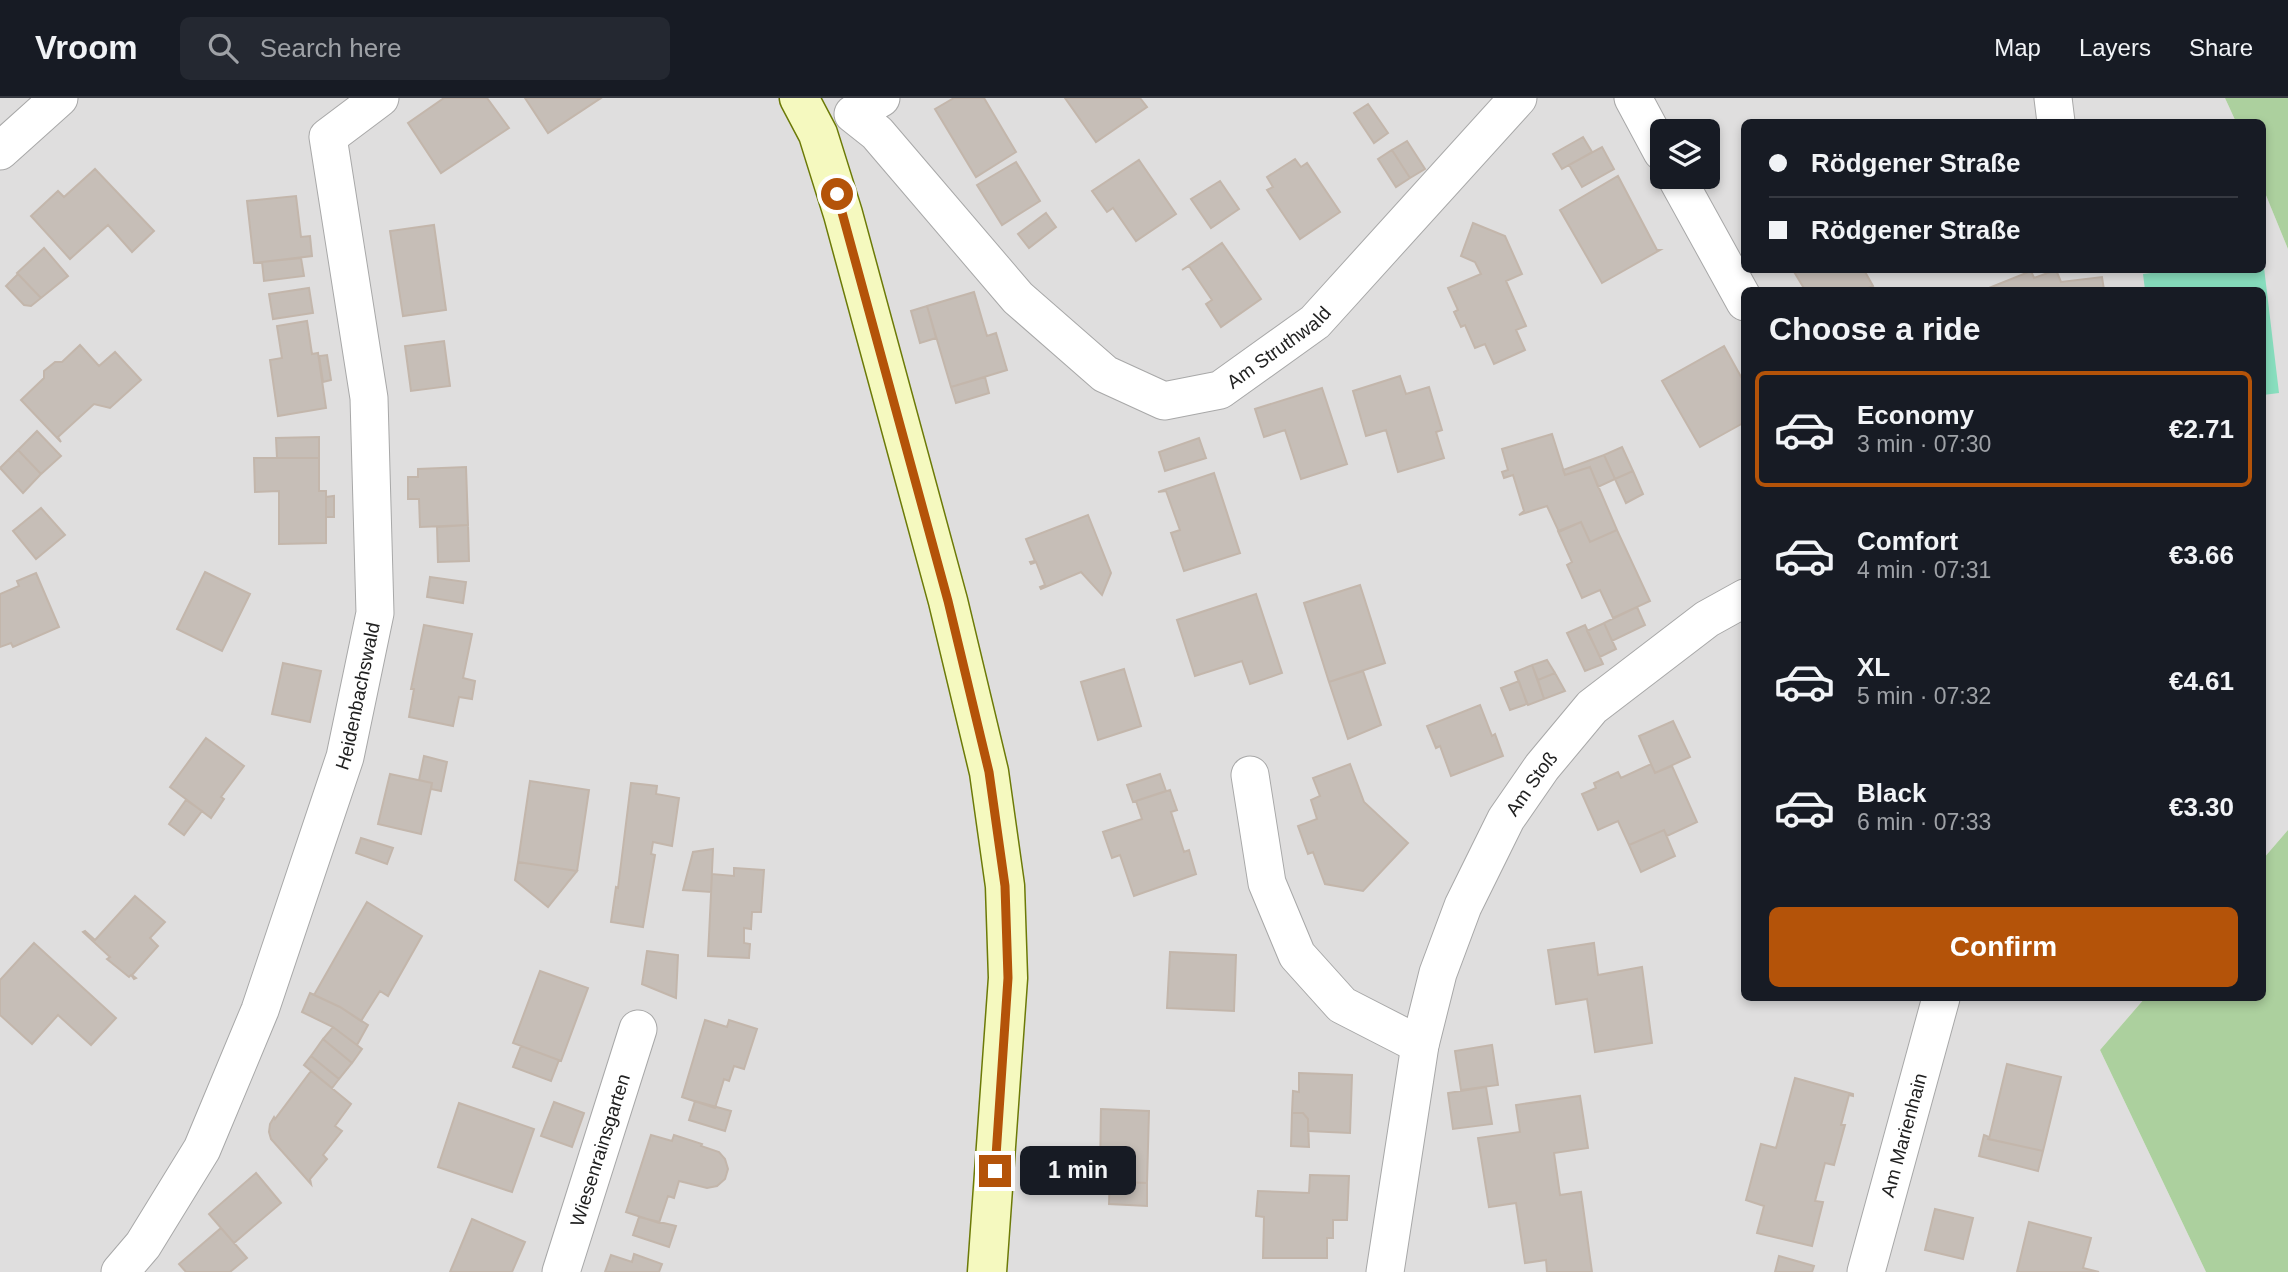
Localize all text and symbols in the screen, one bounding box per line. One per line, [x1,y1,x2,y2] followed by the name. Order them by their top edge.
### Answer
[180,17,670,80] search box
[35,29,138,66] text: Vroom
[204,29,242,67] icon: search
[260,33,401,63] text: Search here
[1994,34,2041,61] text: Map
[2079,34,2151,61] text: Layers
[2189,34,2253,61] text: Share
[1650,119,1720,189] map controls
[1650,119,1720,189] button: layers
[1811,148,2021,178] text: Rödgener Straße
[821,178,853,210] route start
[1811,215,2021,245] text: Rödgener Straße
[1223,302,1335,393] street label: Am Struthwald
[1769,311,1981,347] text: Choose a ride
[1773,398,1836,461] icon: car
[1857,400,1974,430] text: Economy
[2169,414,2234,444] text: €2.71
[1857,431,1991,457] text: 3 min · 07:30
[1773,524,1836,587] icon: car
[1857,526,1958,556] text: Comfort
[2169,540,2234,570] text: €3.66
[1857,557,1991,583] text: 4 min · 07:31
[331,620,384,773] street label: Heidenbachswald
[1773,650,1836,713] icon: car
[1857,652,1890,682] text: XL
[2169,666,2234,696] text: €4.61
[1857,683,1991,709] text: 5 min · 07:32
[1502,747,1562,820] street label: Am Stoß
[1773,776,1836,839] icon: car
[1857,778,1926,808] text: Black
[2169,792,2234,822] text: €3.30
[1857,809,1991,835] text: 6 min · 07:33
[1769,907,2238,987] button: Confirm
[566,1071,634,1229] street label: Wiesenrainsgarten
[1877,1071,1931,1200] street label: Am Marienhain
[1020,1146,1135,1196] callout: 1 min
[979,1155,1011,1187] route end
[1048,1157,1108,1183] text: 1 min

